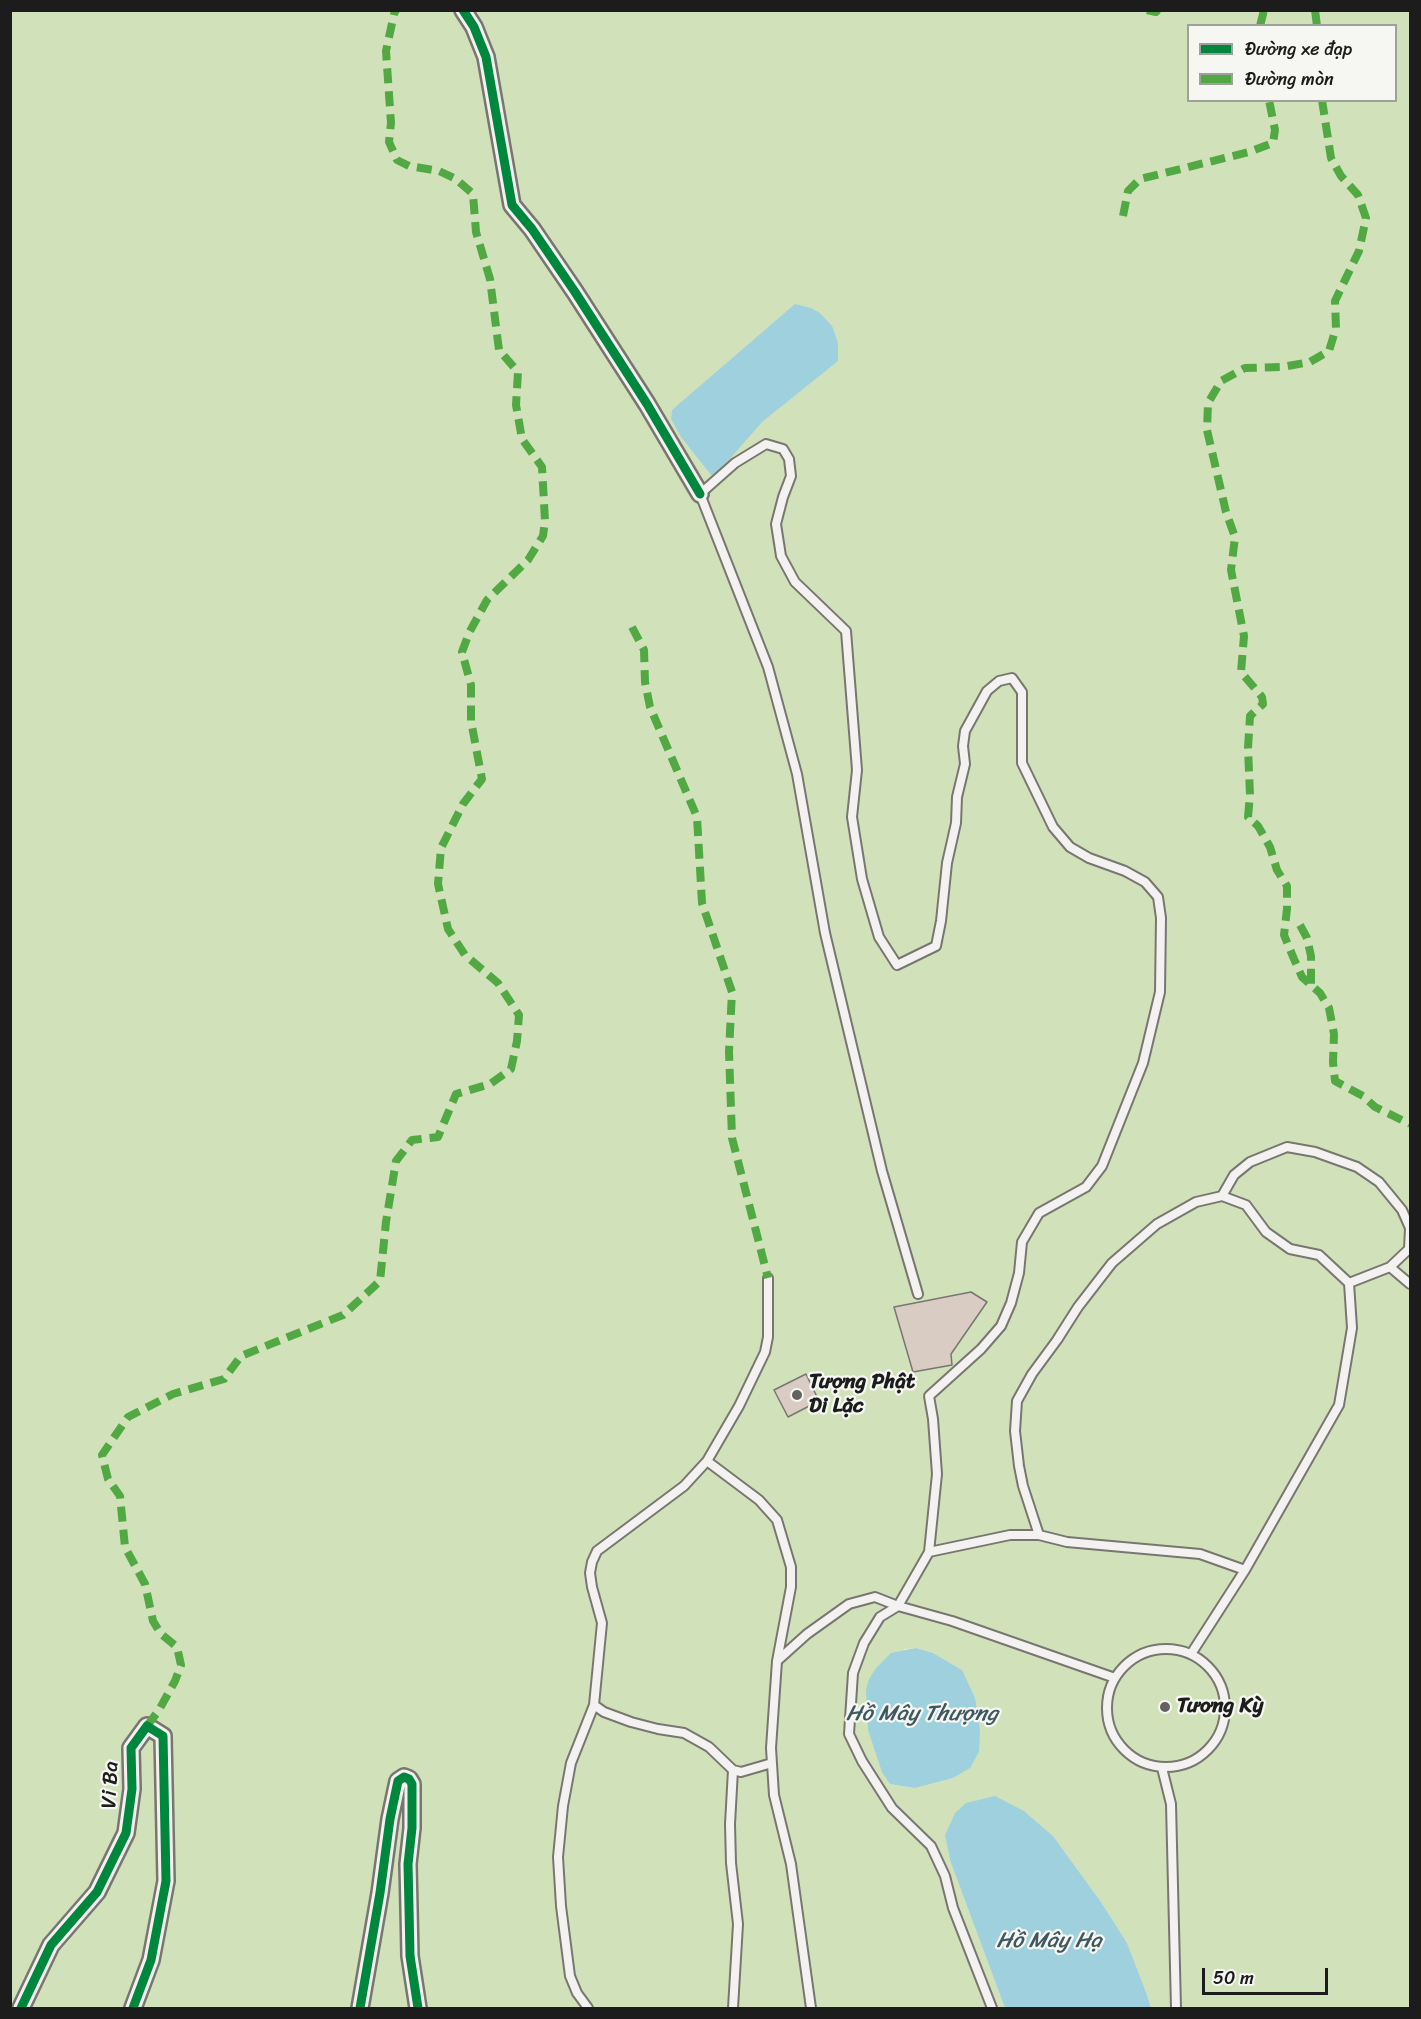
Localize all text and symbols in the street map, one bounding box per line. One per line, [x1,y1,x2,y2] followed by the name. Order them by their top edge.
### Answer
[1187,24,1397,102] legend
[1245,33,1352,65] text: Đường xe đạp
[1245,63,1334,95] text: Đường mòn
[809,1370,915,1420] place label: Tượng Phật Di Lặc
[790,1388,804,1402] marker: Tượng Phật Di Lặc
[1177,1694,1263,1720] place label: Tương Kỳ
[1158,1700,1172,1714] marker: Tương Kỳ
[846,1701,998,1727] water label: Hồ Mây Thượng
[97,1761,125,1809] street label: Vi Ba
[996,1928,1102,1954] water label: Hồ Mây Hạ
[1205,1956,1331,1994] scale bar
[1213,1962,1254,1994] text: 50 m

